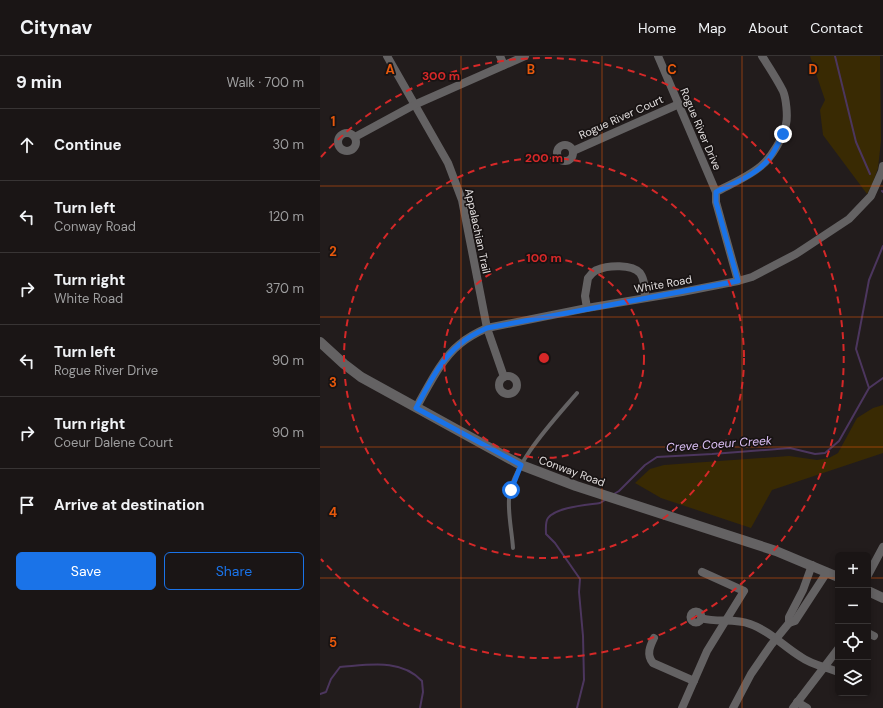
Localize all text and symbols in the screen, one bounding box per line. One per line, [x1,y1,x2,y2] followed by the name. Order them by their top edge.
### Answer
[20,15,92,40] text: Citynav
[638,19,676,37] text: Home
[698,19,726,37] text: Map
[748,19,788,37] text: About
[810,19,863,37] text: Contact
[385,61,395,78] text: A
[527,61,535,78] text: B
[667,61,677,78] text: C
[808,61,818,78] text: D
[422,68,460,84] text: 300 m
[16,71,62,93] text: 9 min
[226,74,304,91] text: Walk · 700 m
[677,86,725,172] street label: Rogue River Drive
[577,92,665,142] street label: Rogue River Court
[331,113,335,130] text: 1
[774,125,792,143] route end
[16,134,38,156] icon: ahead
[54,135,122,155] text: Continue
[272,136,304,153] text: 30 m
[525,150,563,166] text: 200 m
[462,187,494,275] street label: Appalachian Trail
[54,198,115,218] text: Turn left
[16,206,38,228] icon: left
[269,208,304,225] text: 120 m
[54,218,136,235] text: Conway Road
[329,243,337,260] text: 2
[526,250,562,266] text: 100 m
[54,270,125,290] text: Turn right
[633,272,693,296] street label: White Road
[16,278,38,300] icon: right
[266,280,304,297] text: 370 m
[54,290,123,307] text: White Road
[54,342,115,362] text: Turn left
[16,350,38,372] icon: left
[537,351,551,365] centre of rings
[272,352,304,369] text: 90 m
[54,362,158,379] text: Rogue River Drive
[329,374,337,391] text: 3
[54,414,125,434] text: Turn right
[16,422,38,444] icon: right
[272,424,304,441] text: 90 m
[666,432,773,456] water label: Creve Coeur Creek
[54,434,173,451] text: Coeur Dalene Court
[537,453,607,489] street label: Conway Road
[502,481,520,499] route start
[16,494,38,516] icon: arrive
[54,495,205,515] text: Arrive at destination
[329,504,337,521] text: 4
[16,552,156,590] button: Save
[164,552,304,590] button: Share
[835,552,871,696] map controls
[835,552,871,588] button: +
[835,588,871,624] button: −
[835,624,871,660] button: locate
[329,634,337,651] text: 5
[835,660,871,696] button: layers

